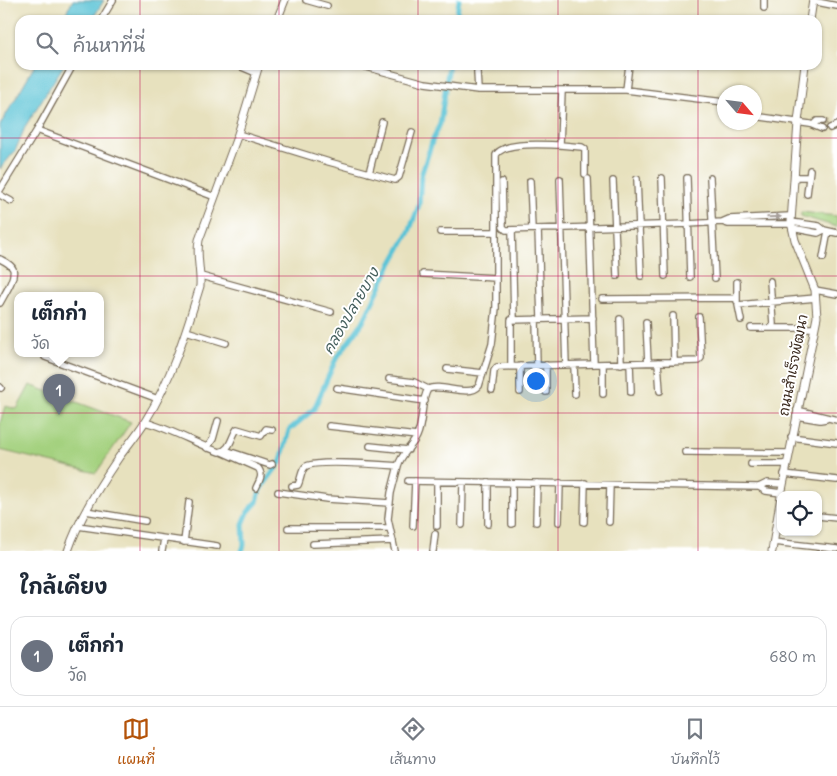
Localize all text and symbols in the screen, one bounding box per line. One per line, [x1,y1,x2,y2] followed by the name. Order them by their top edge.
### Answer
[15,15,822,70] search box
[33,29,61,57] icon: search
[73,33,145,57] text: ค้นหาที่นี่
[717,85,762,130] north arrow
[766,212,782,220] one-way arrow
[318,263,384,357] water label: คลองปลายบาง
[14,292,104,357] popup
[31,301,87,325] text: เต็กก่า
[774,313,812,417] street label: ถนนสำเร็จพัฒนา
[31,333,50,353] text: วัด
[523,368,549,394] your location
[43,374,75,415] pin: 1
[777,491,822,536] map controls
[777,491,822,536] button: locate
[20,573,107,600] text: ใกล้เคียง
[68,633,124,657] text: เต็กก่า
[34,646,40,666] text: 1
[769,646,816,666] text: 680 m
[68,665,87,685] text: วัด
[117,715,155,769] tab: แผนที่
[390,715,436,769] tab: เส้นทาง
[671,715,720,769] tab: บันทึกไว้

